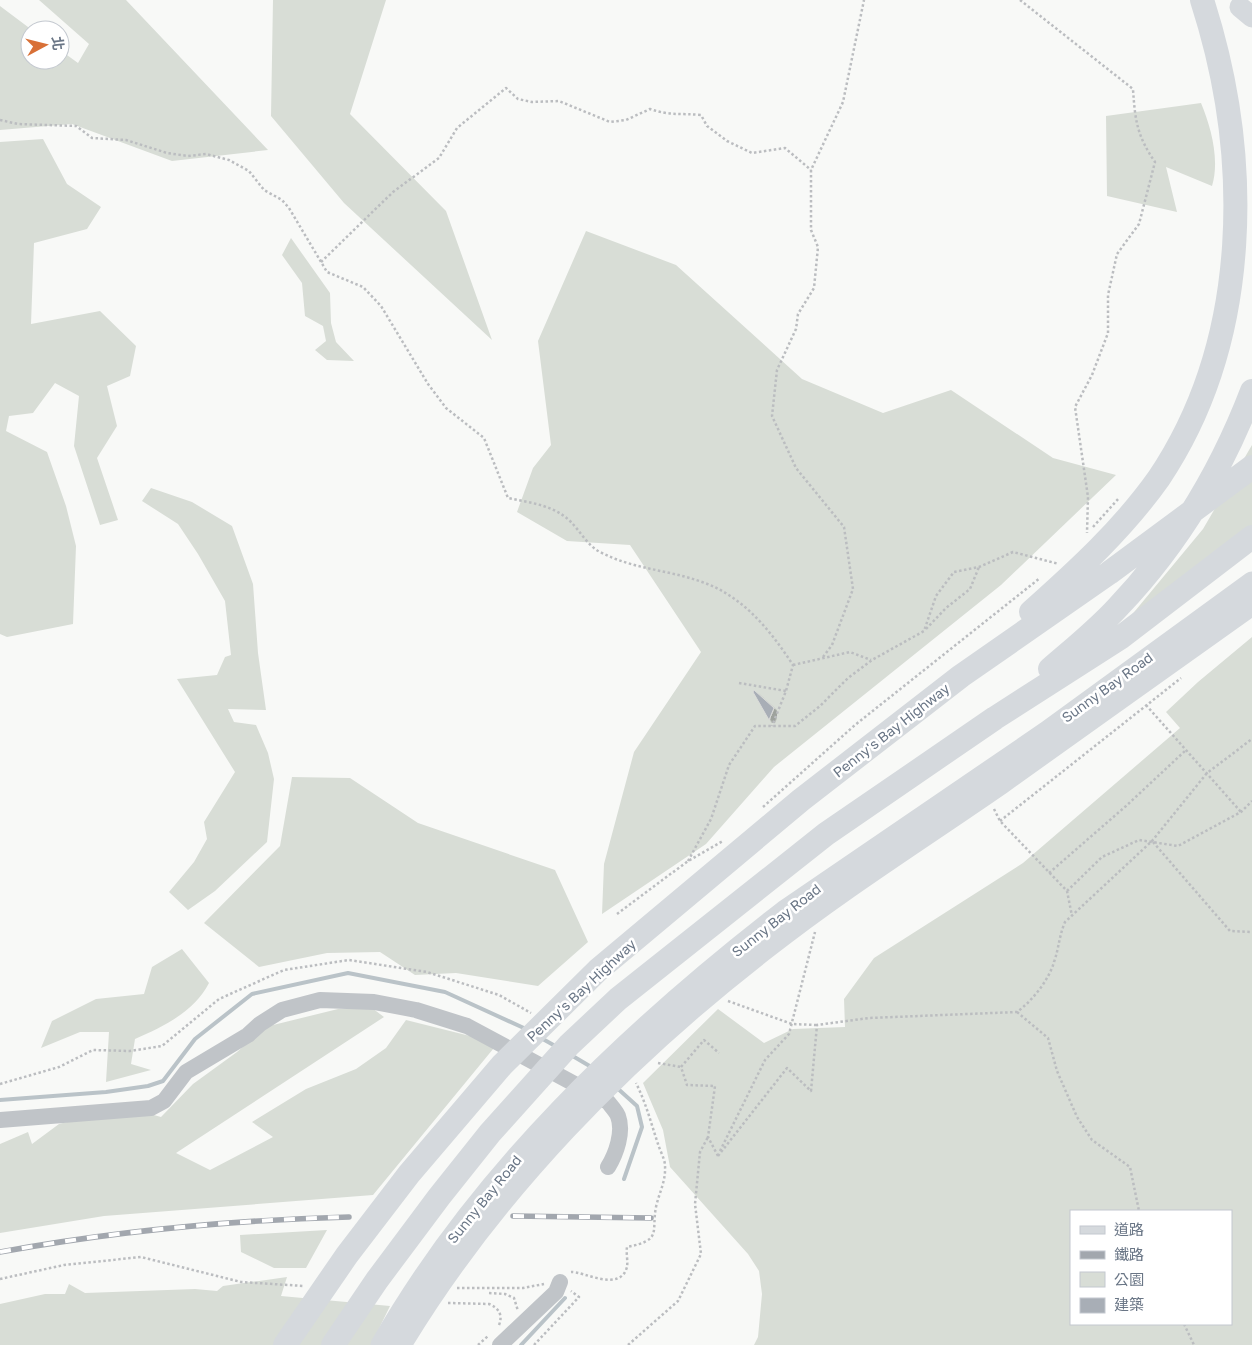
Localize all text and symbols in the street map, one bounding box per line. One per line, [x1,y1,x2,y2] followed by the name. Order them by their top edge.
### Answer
[20,20,70,70] north arrow
[49,35,68,51] text: 北
[1058,648,1156,726] street label: Sunny Bay Road
[829,679,953,781] street label: Penny's Bay Highway
[728,880,824,960] street label: Sunny Bay Road
[523,935,639,1045] street label: Penny's Bay Highway
[443,1152,525,1246] street label: Sunny Bay Road
[1070,1210,1232,1325] legend
[1114,1220,1144,1238] text: 道路
[1114,1245,1144,1263] text: 鐵路
[1114,1270,1144,1288] text: 公園
[1114,1295,1144,1313] text: 建築

